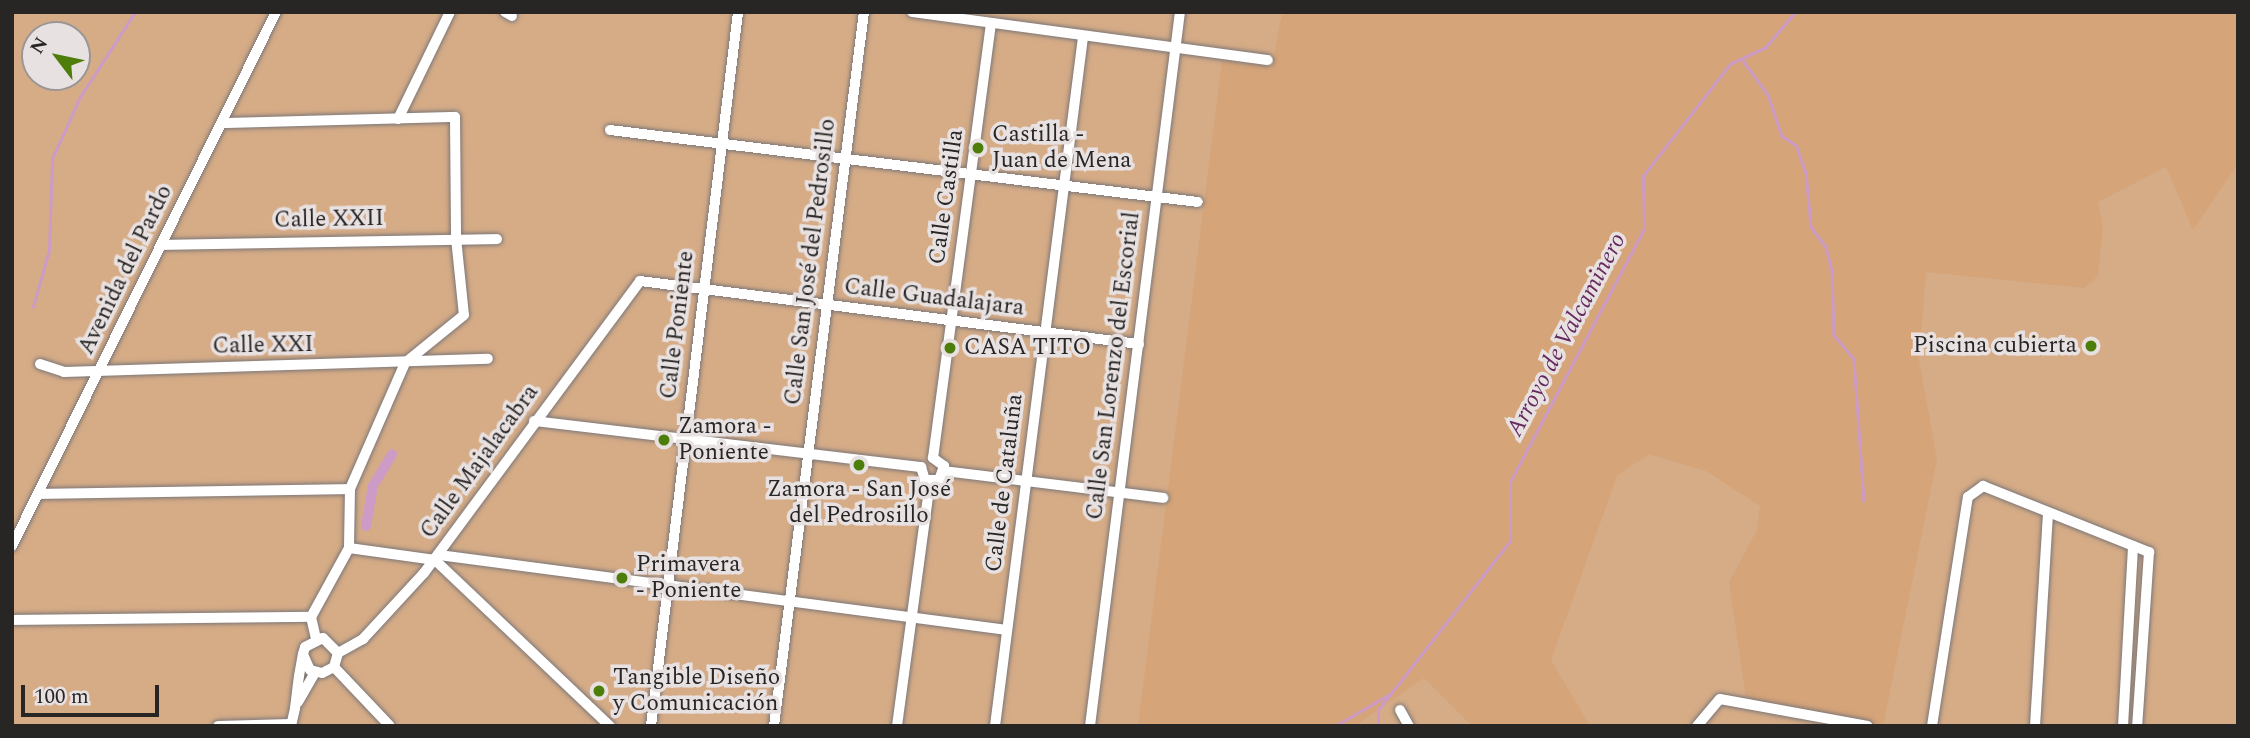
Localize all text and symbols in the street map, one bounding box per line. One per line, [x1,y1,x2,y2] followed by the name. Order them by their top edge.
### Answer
[21,21,91,91] north arrow
[23,31,56,60] text: N
[780,117,842,407] street label: Calle San José del Pedrosillo
[992,121,1131,175] place label: Castilla - Juan de Mena
[924,128,970,266] street label: Calle Castilla
[970,140,986,156] marker: Castilla - Juan de Mena
[73,181,179,359] street label: Avenida del Pardo
[274,205,384,235] street label: Calle XXII
[1081,211,1147,521] street label: Calle San Lorenzo del Escorial
[1501,228,1633,442] water label: Arroyo de Valcaminero
[655,249,701,401] street label: Calle Poniente
[842,273,1026,323] street label: Calle Guadalajara
[212,331,314,361] street label: Calle XXI
[1913,332,2077,360] place label: Piscina cubierta
[964,334,1091,362] place label: CASA TITO
[2083,338,2099,354] marker: Piscina cubierta
[942,340,958,356] marker: CASA TITO
[415,380,545,544] street label: Calle Majalacabra
[980,392,1030,574] street label: Calle de Cataluña
[678,413,771,467] place label: Zamora - Poniente
[656,432,672,448] marker: Zamora - Poniente
[851,457,867,473] marker: Zamora - San José del Pedrosillo
[767,476,951,530] place label: Zamora - San José del Pedrosillo
[636,551,741,605] place label: Primavera - Poniente
[614,570,630,586] marker: Primavera - Poniente
[613,664,780,718] place label: Tangible Diseño y Comunicación
[24,672,163,716] scale bar
[34,681,89,713] text: 100 m
[591,683,607,699] marker: Tangible Diseño y Comunicación

